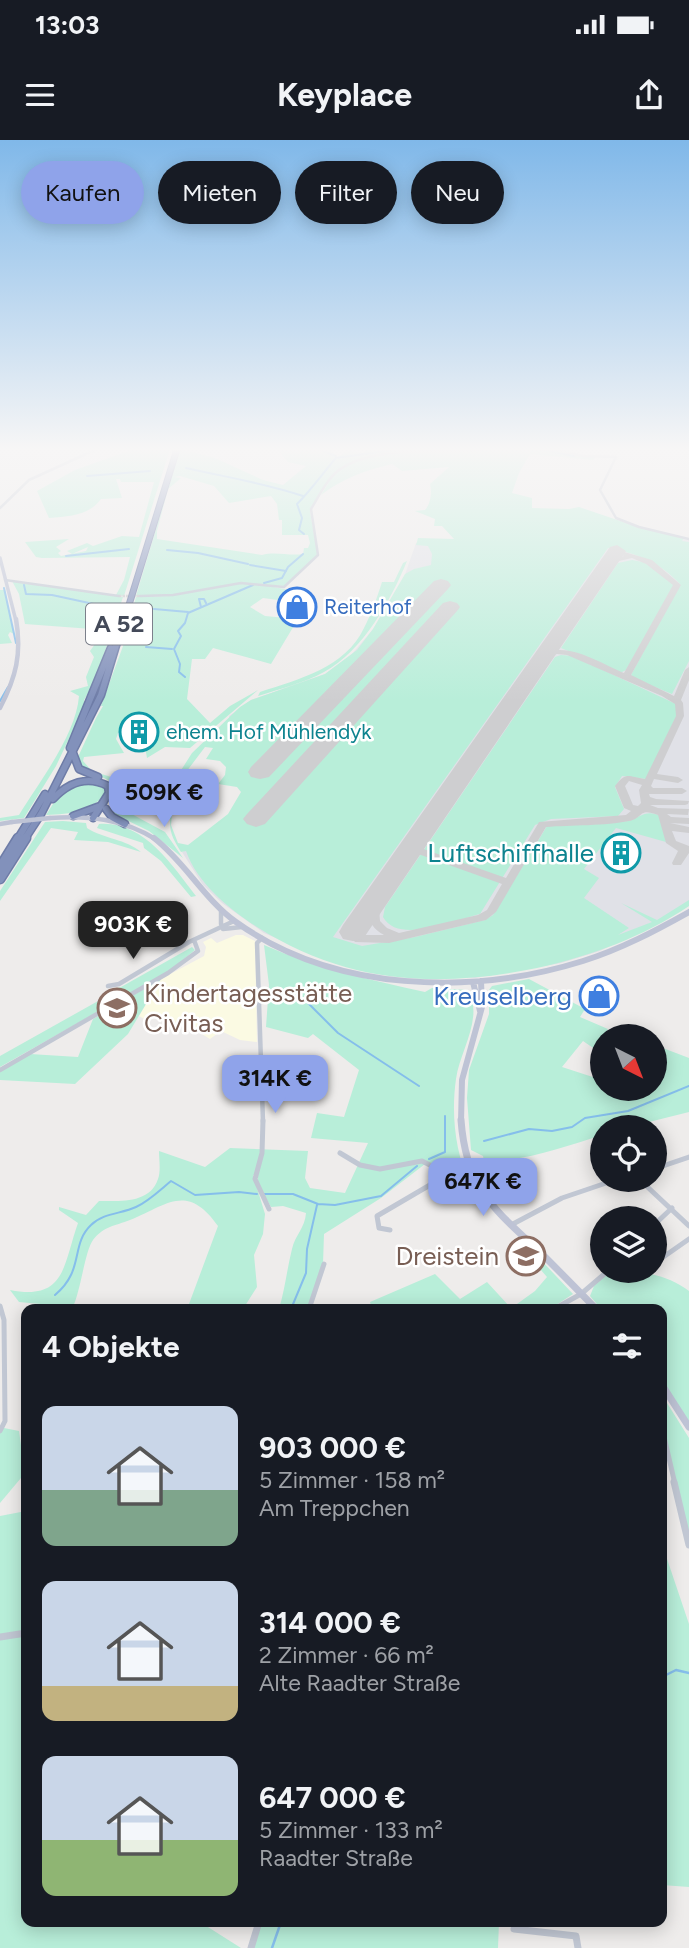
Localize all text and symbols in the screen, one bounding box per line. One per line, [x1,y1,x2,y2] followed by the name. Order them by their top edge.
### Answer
[35,9,100,41] text: 13:03
[21,76,59,114] icon: menu
[277,76,412,114] text: Keyplace
[630,76,668,114] icon: share
[21,161,144,224] chip: Kaufen
[158,161,281,224] chip: Mieten
[295,161,397,224] chip: Filter
[411,161,504,224] chip: Neu
[276,586,318,628] shop icon: Reiterhof
[324,594,412,619] place label: Reiterhof
[86,603,152,644] road number: A 52
[118,711,160,753] building icon: ehem. Hof Mühlendyk
[166,719,372,744] place label: ehem. Hof Mühlendyk
[107,770,221,829] pin: 509K €
[125,778,203,806] text: 509K €
[600,832,642,874] building icon: Luftschiffhalle
[427,837,594,869] place label: Luftschiffhalle
[76,902,190,961] pin: 903K €
[94,910,172,938] text: 903K €
[578,975,620,1017] shop icon: Kreuselberg
[144,977,352,1039] place label: Kindertagesstätte Civitas
[433,980,572,1012] place label: Kreuselberg
[96,987,138,1029] school or university icon: Kindertagesstätte Civitas
[590,1024,667,1101] north arrow
[590,1024,667,1283] map controls
[218,1056,332,1115] pin: 314K €
[238,1064,312,1092] text: 314K €
[590,1115,667,1192] button: locate
[426,1158,540,1218] pin: 647K €
[444,1167,522,1195] text: 647K €
[590,1206,667,1283] button: layers
[505,1235,547,1277] school or university icon: Dreistein
[395,1240,499,1272] place label: Dreistein
[608,1327,646,1365] icon: filters
[42,1328,180,1365] text: 4 Objekte
[259,1429,406,1466] text: 903 000 €
[98,1434,182,1518] icon: home
[259,1466,445,1494] text: 5 Zimmer · 158 m²
[259,1494,410,1522] text: Am Treppchen
[259,1604,401,1641] text: 314 000 €
[98,1609,182,1693] icon: home
[259,1641,434,1669] text: 2 Zimmer · 66 m²
[259,1669,460,1697] text: Alte Raadter Straße
[259,1779,406,1816] text: 647 000 €
[98,1784,182,1868] icon: home
[259,1816,443,1844] text: 5 Zimmer · 133 m²
[259,1844,413,1872] text: Raadter Straße

